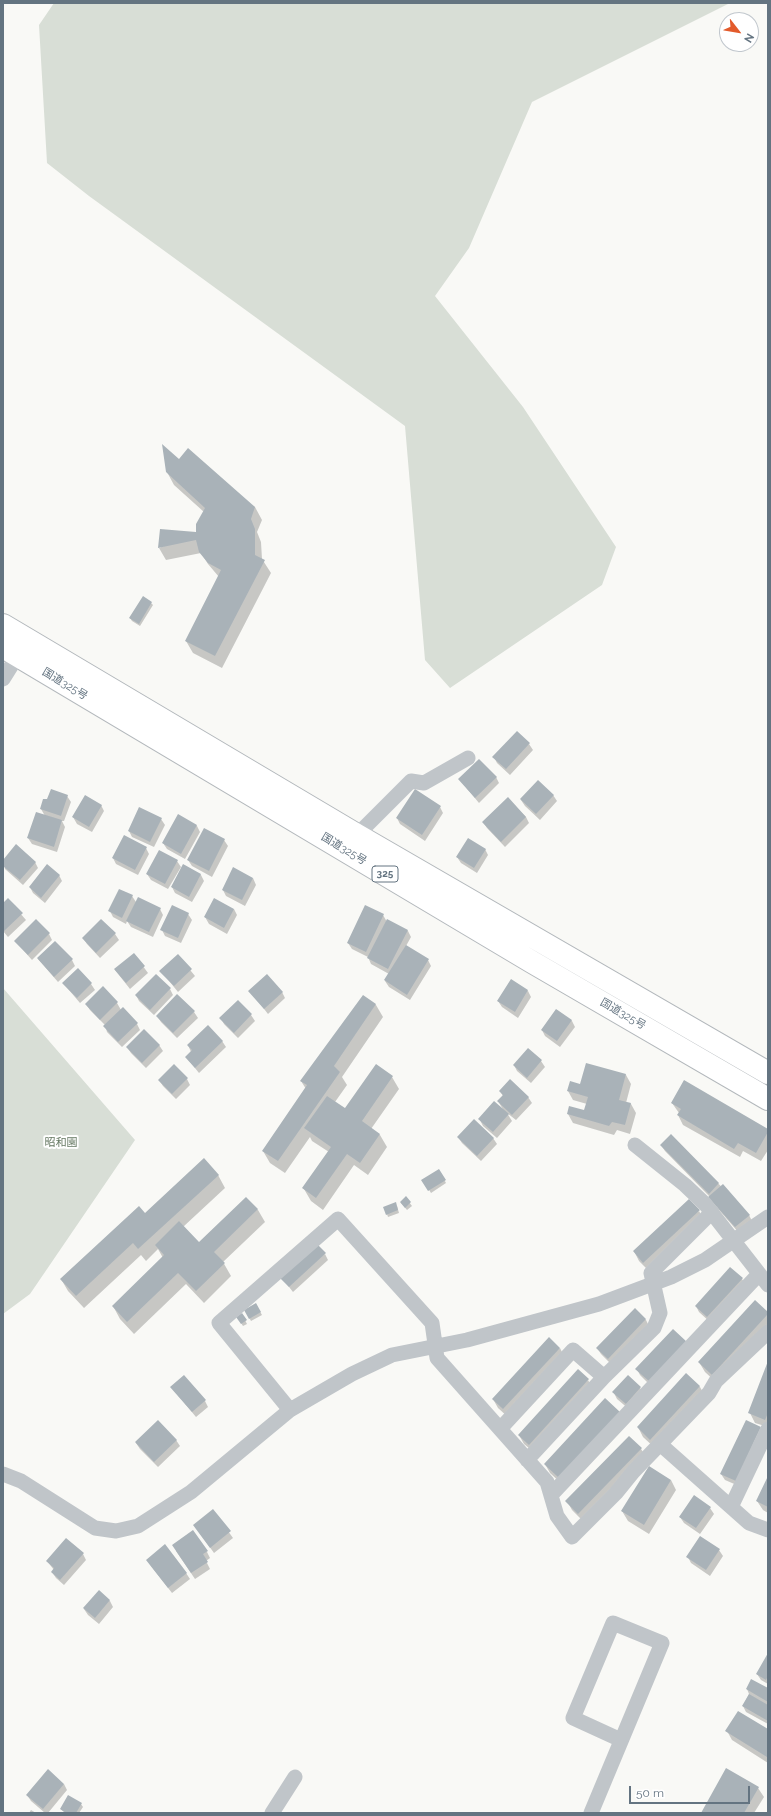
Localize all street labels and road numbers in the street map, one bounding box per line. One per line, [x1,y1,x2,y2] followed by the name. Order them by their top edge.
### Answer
[40,665,90,703] street label: 国道325号
[319,830,369,868] street label: 国道325号
[372,866,398,882] road number: 325
[598,996,648,1032] street label: 国道325号

